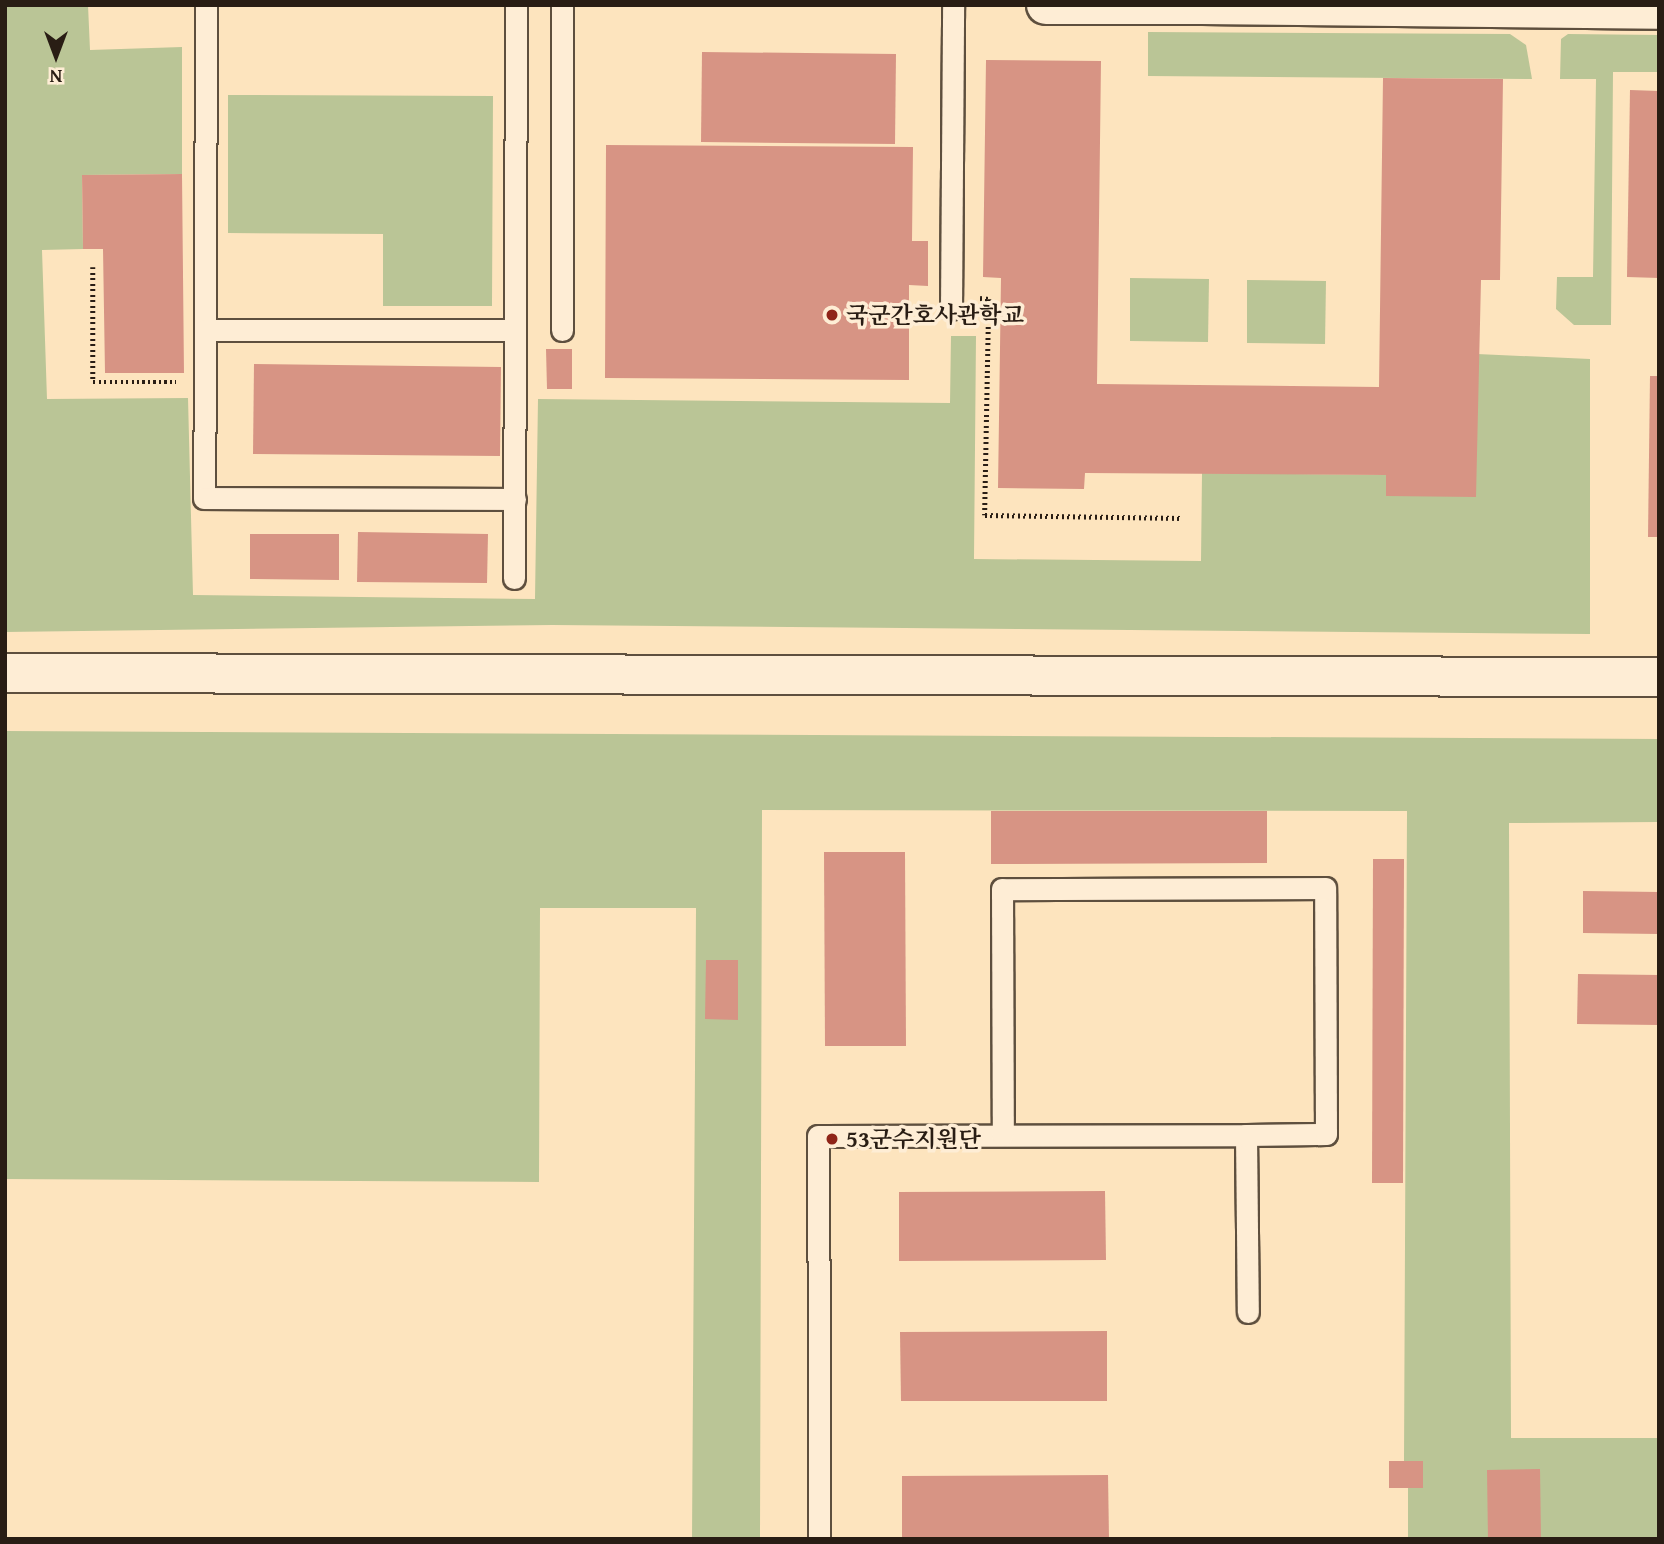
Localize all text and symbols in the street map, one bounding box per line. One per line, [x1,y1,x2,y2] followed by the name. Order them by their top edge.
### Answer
[21,21,91,91] north arrow
[50,63,62,91] text: N
[846,301,1024,329] place label: 국군간호사관학교
[824,307,840,323] marker: 국군간호사관학교
[846,1125,981,1153] place label: 53군수지원단
[824,1131,840,1147] marker: 53군수지원단

